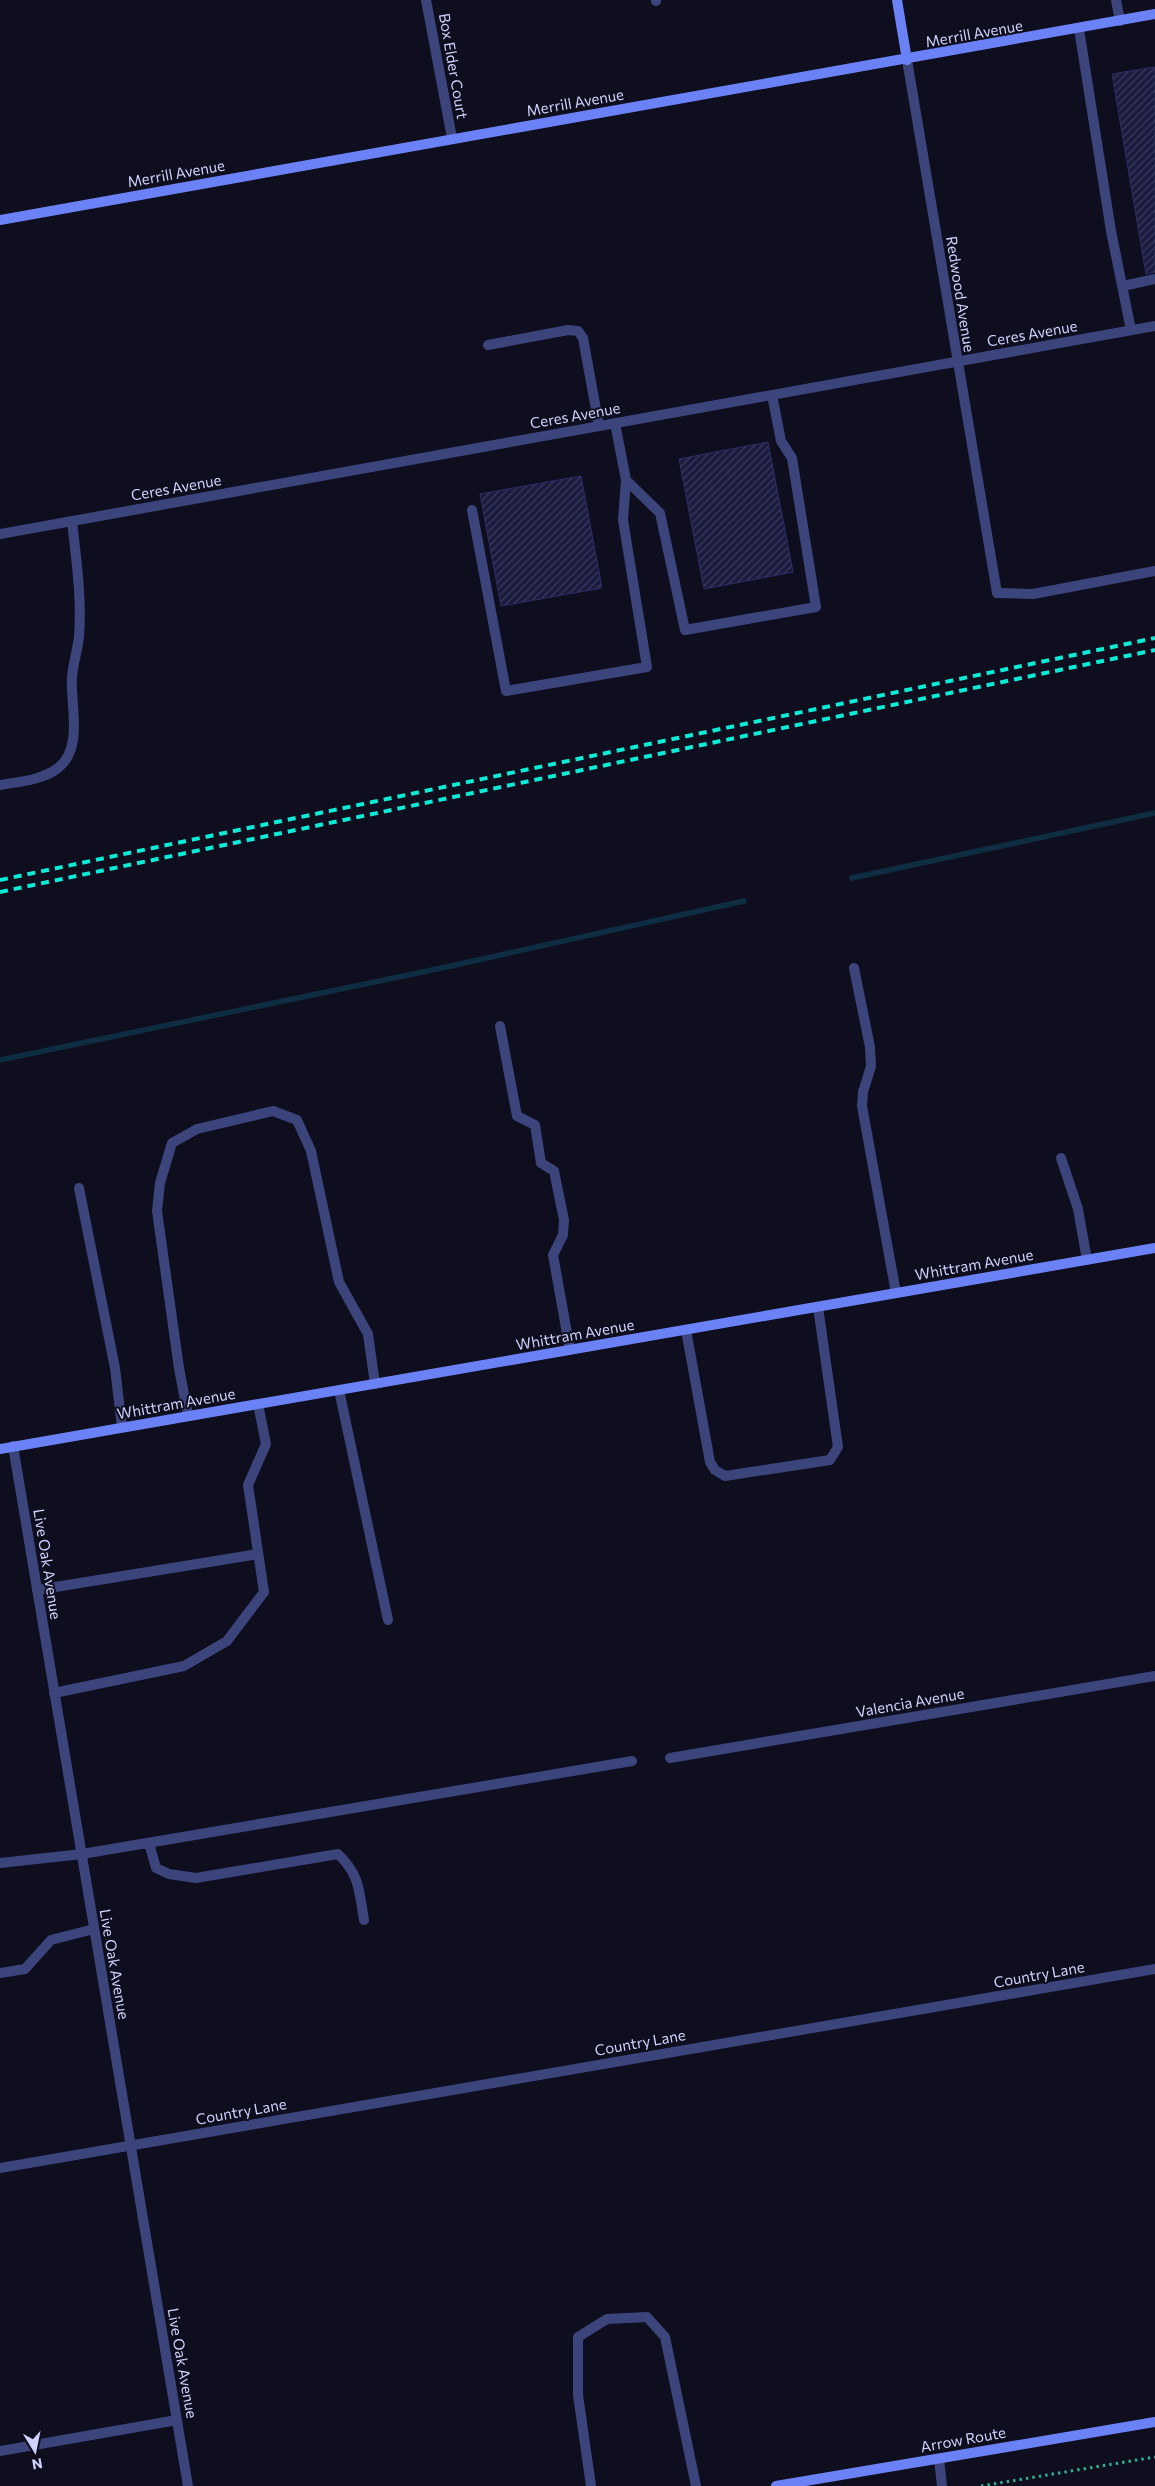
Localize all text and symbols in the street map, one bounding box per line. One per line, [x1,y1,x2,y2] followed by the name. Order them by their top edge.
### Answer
[436,12,472,120] street label: Box Elder Court
[924,16,1024,50] street label: Merrill Avenue
[525,85,625,119] street label: Merrill Avenue
[126,156,226,190] street label: Merrill Avenue
[943,235,979,353] street label: Redwood Avenue
[985,316,1079,350] street label: Ceres Avenue
[528,398,622,432] street label: Ceres Avenue
[129,470,223,504] street label: Ceres Avenue
[913,1245,1035,1283] street label: Whittram Avenue
[514,1315,636,1353] street label: Whittram Avenue
[115,1384,237,1422] street label: Whittram Avenue
[30,1507,66,1621] street label: Live Oak Avenue
[854,1684,966,1720] street label: Valencia Avenue
[96,1907,134,2021] street label: Live Oak Avenue
[992,1957,1086,1991] street label: Country Lane
[593,2025,687,2059] street label: Country Lane
[194,2094,288,2128] street label: Country Lane
[164,2306,202,2420] street label: Live Oak Avenue
[919,2423,1007,2455] street label: Arrow Route
[10,2426,60,2476] north arrow
[31,2455,44,2474] text: N

